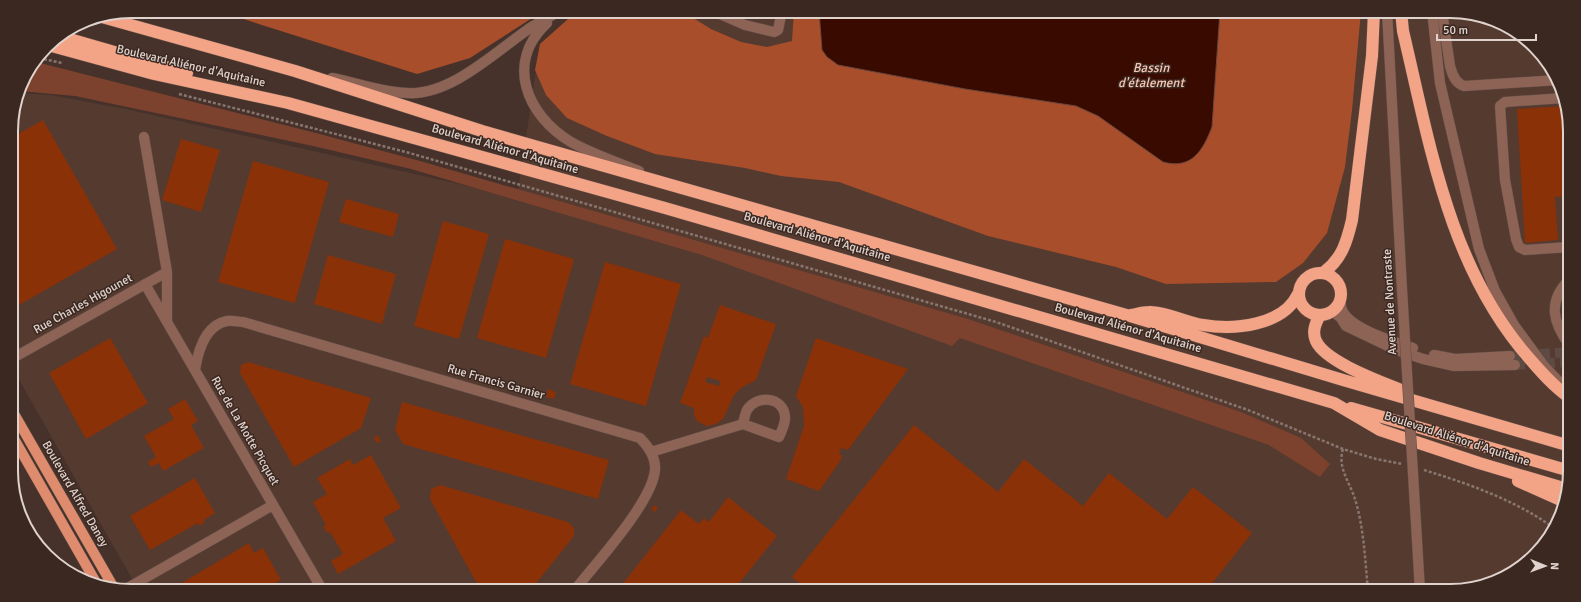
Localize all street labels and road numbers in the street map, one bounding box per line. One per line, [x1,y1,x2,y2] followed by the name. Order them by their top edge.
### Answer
[115,42,267,90] street label: Boulevard Aliénor d'Aquitaine
[430,121,580,177] street label: Boulevard Aliénor d'Aquitaine
[742,209,892,265] street label: Boulevard Aliénor d'Aquitaine
[1380,249,1400,355] street label: Avenue de Nontraste
[31,271,135,337] street label: Rue Charles Higounet
[1053,300,1203,356] street label: Boulevard Aliénor d'Aquitaine
[446,361,547,403] street label: Rue Francis Garnier
[208,374,282,488] street label: Rue de La Motte Picquet
[1382,408,1532,470] street label: Boulevard Aliénor d'Aquitaine
[39,438,112,550] street label: Boulevard Alfred Daney

